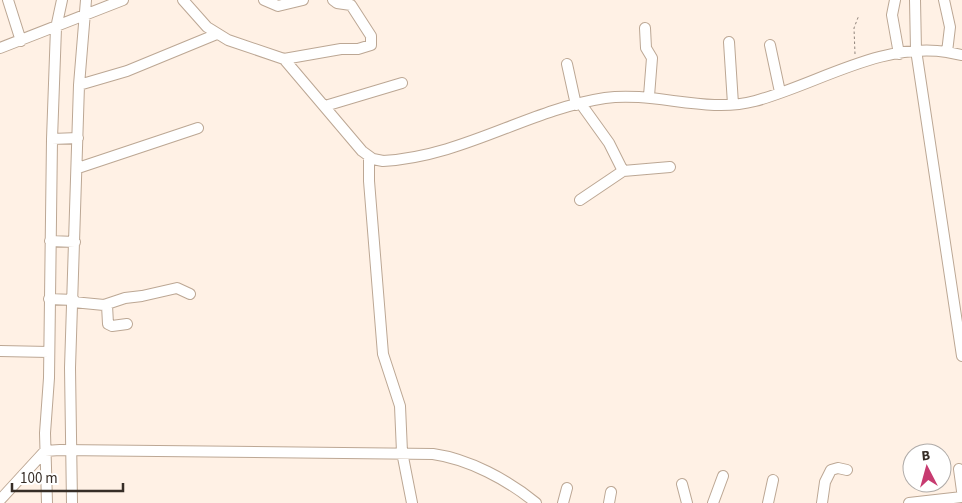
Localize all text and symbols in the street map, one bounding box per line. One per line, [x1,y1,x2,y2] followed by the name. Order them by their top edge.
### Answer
[902,443,952,493] north arrow
[920,446,932,466] text: B
[12,460,124,492] scale bar
[20,468,58,489] text: 100 m

